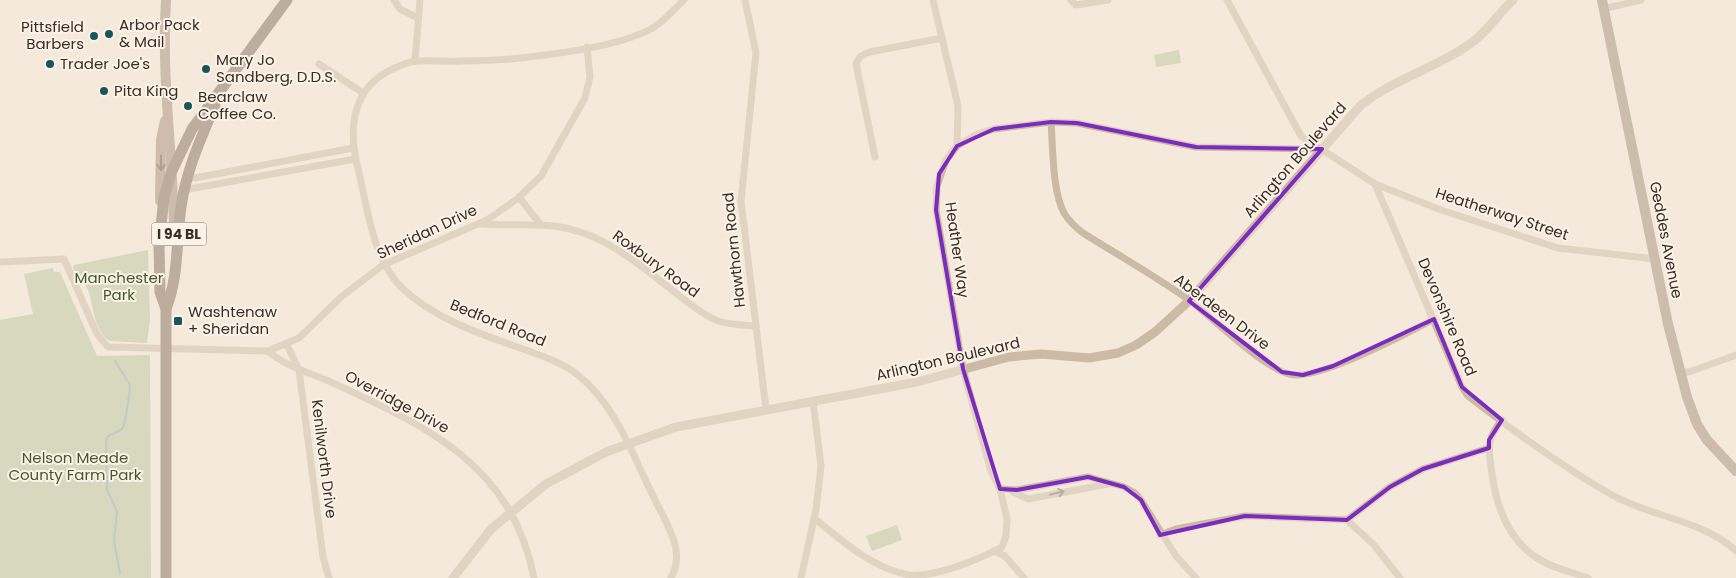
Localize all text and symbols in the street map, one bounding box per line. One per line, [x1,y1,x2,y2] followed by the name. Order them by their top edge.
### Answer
[119,14,200,52] place label: Arbor Pack & Mail
[21,16,84,54] place label: Pittsfield Barbers
[103,28,115,40] marker: Arbor Pack & Mail
[88,30,100,42] marker: Pittsfield Barbers
[216,49,336,87] place label: Mary Jo Sandberg, D.D.S.
[60,53,150,74] place label: Trader Joe's
[44,58,56,70] marker: Trader Joe's
[200,63,212,75] marker: Mary Jo Sandberg, D.D.S.
[114,80,178,101] place label: Pita King
[98,85,110,97] marker: Pita King
[198,86,276,124] place label: Bearclaw Coffee Co.
[1238,97,1351,222] street label: Arlington Boulevard
[182,100,194,112] marker: Bearclaw Coffee Co.
[156,155,166,171] one-way arrow
[1645,180,1688,300] street label: Geddes Avenue
[1433,182,1571,245] street label: Heatherway Street
[717,191,750,309] street label: Hawthorn Road
[373,199,480,264] street label: Sheridan Drive
[940,200,975,300] street label: Heather Way
[152,222,206,245] road number: I 94 BL
[609,225,704,302] street label: Roxbury Road
[1413,254,1482,379] street label: Devonshire Road
[75,267,164,305] park label: Manchester Park
[1170,269,1275,355] street label: Aberdeen Drive
[447,294,549,351] street label: Bedford Road
[188,301,278,339] place label: Washtenaw + Sheridan
[172,315,184,327] marker: Washtenaw + Sheridan
[874,332,1022,385] street label: Arlington Boulevard
[341,365,453,438] street label: Overridge Drive
[307,398,342,519] street label: Kenilworth Drive
[8,447,142,485] park label: Nelson Meade County Farm Park
[1048,488,1064,497] one-way arrow

